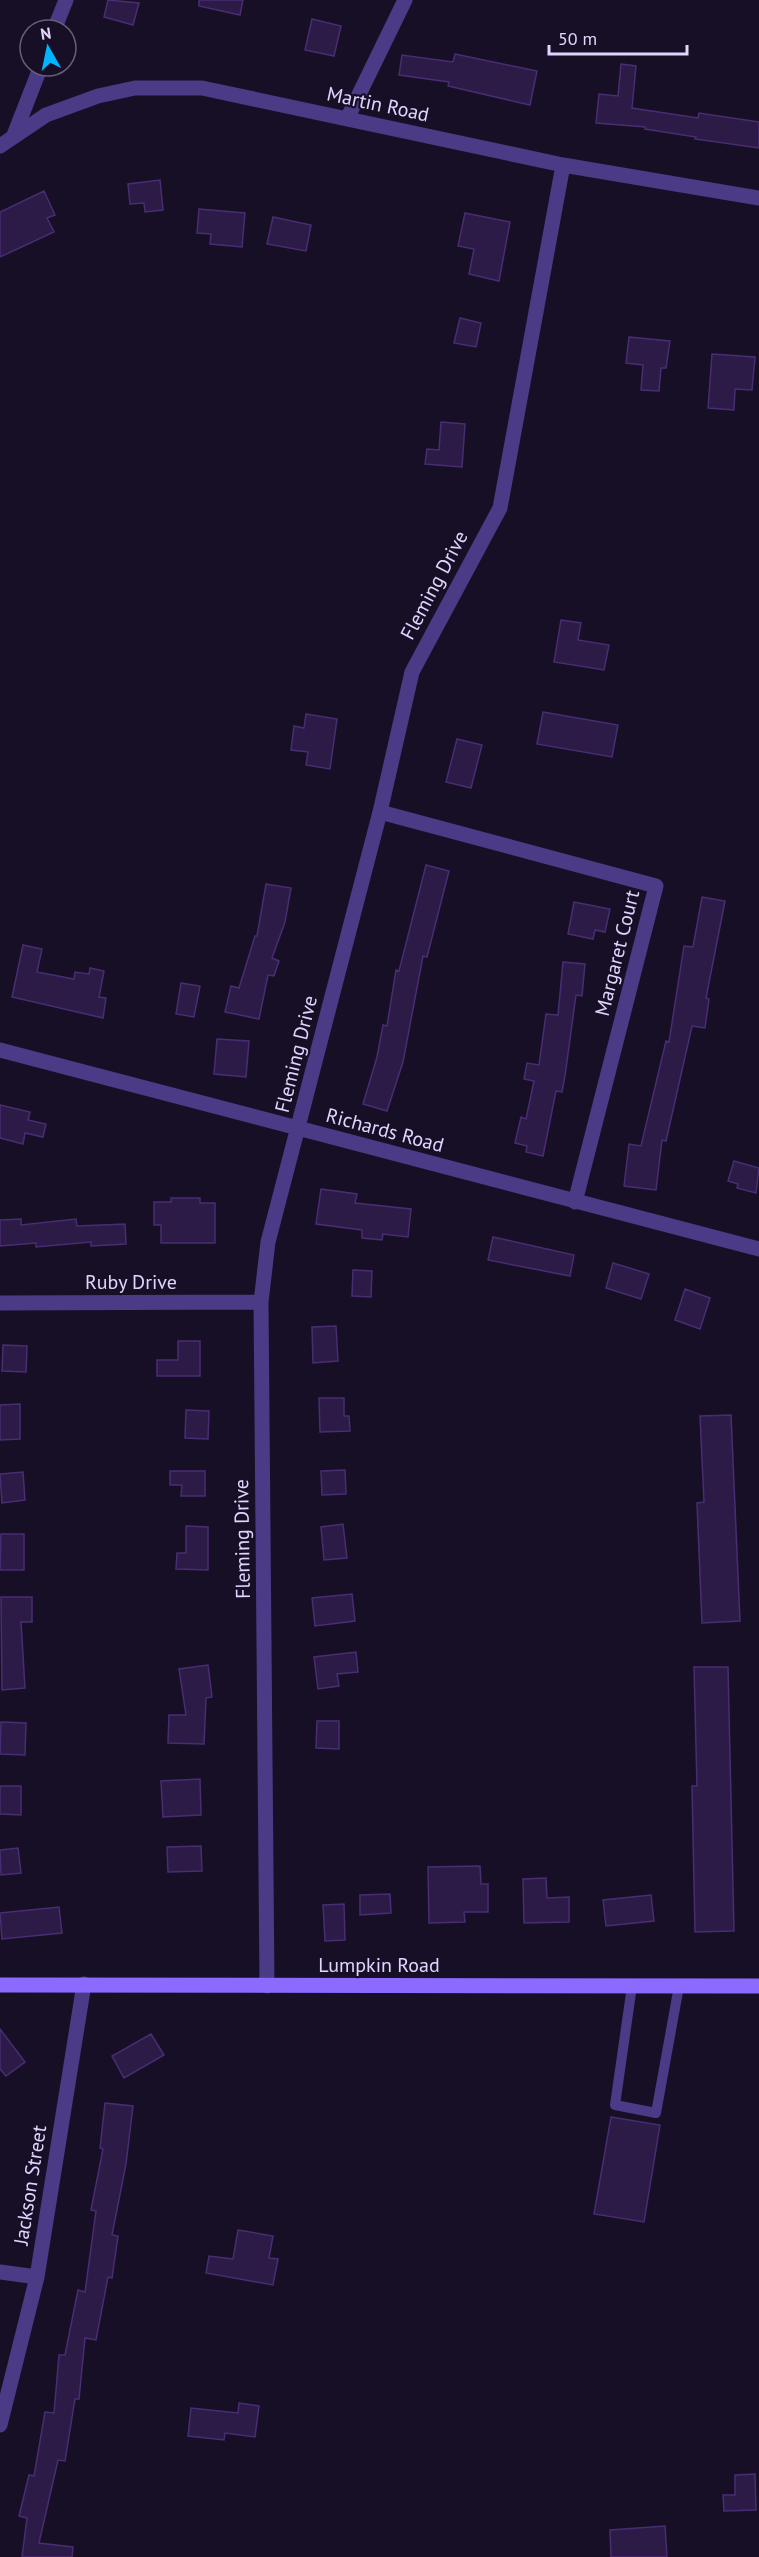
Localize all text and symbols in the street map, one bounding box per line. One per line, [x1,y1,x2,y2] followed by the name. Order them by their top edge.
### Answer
[18,18,78,78] north arrow
[549,18,687,56] scale bar
[39,22,52,44] text: N
[558,27,597,50] text: 50 m
[324,80,432,128] street label: Martin Road
[394,526,474,644] street label: Fleming Drive
[589,887,645,1019] street label: Margaret Court
[269,993,323,1115] street label: Fleming Drive
[323,1102,447,1158] street label: Richards Road
[85,1269,177,1295] street label: Ruby Drive
[228,1479,256,1599] street label: Fleming Drive
[318,1952,440,1978] street label: Lumpkin Road
[8,2123,52,2248] street label: Jackson Street

